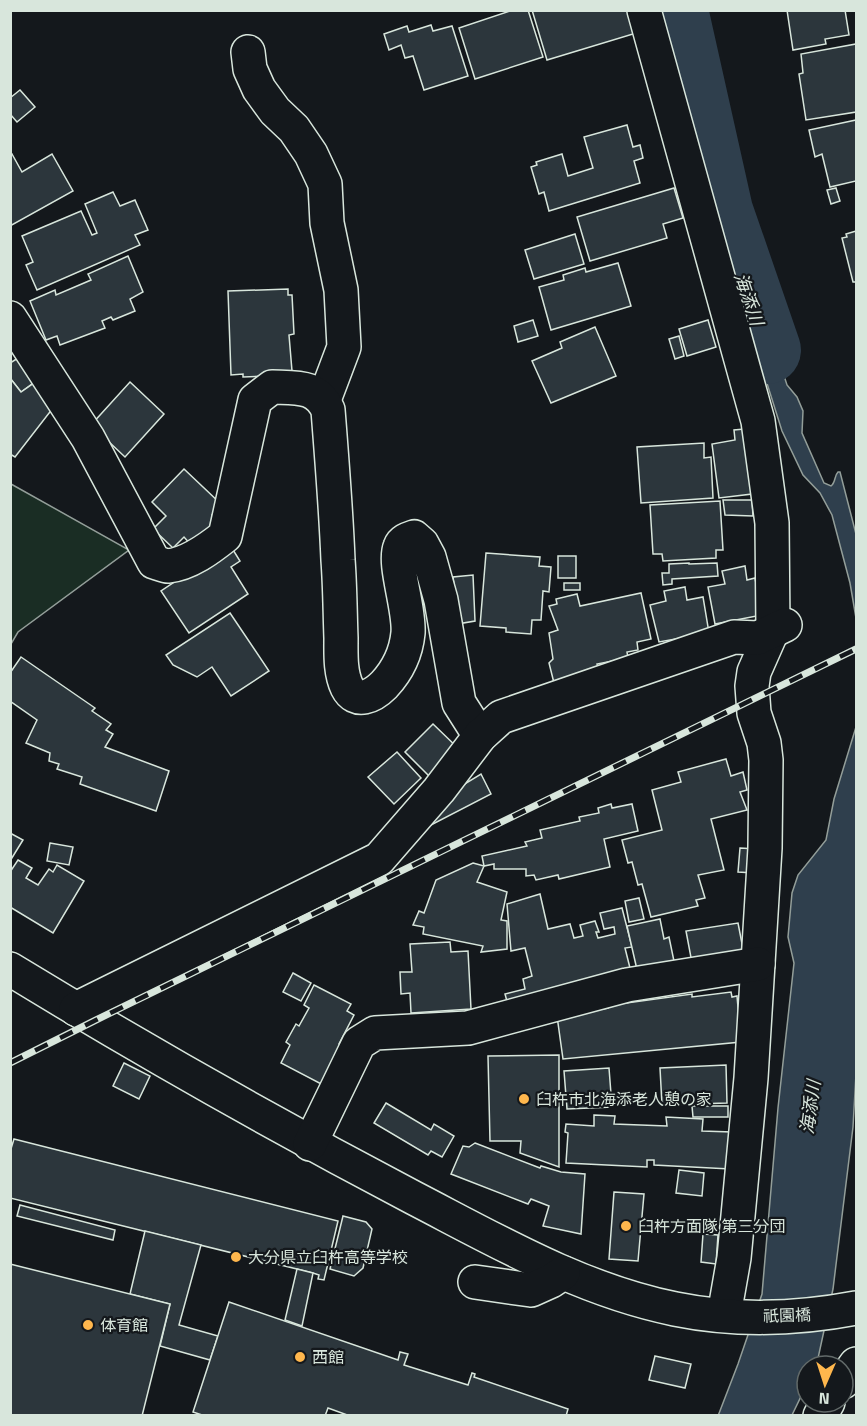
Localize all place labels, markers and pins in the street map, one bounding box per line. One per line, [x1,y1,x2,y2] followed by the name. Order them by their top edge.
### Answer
[536,1087,712,1111] place label: 臼杵市北海添老人憩の家
[517,1092,531,1106] marker: 臼杵市北海添老人憩の家
[638,1214,786,1238] place label: 臼杵方面隊 第三分団
[619,1219,633,1233] marker: 臼杵方面隊 第三分団
[248,1245,408,1269] place label: 大分県立臼杵高等学校
[229,1250,243,1264] marker: 大分県立臼杵高等学校
[100,1313,148,1337] place label: 体育館
[81,1318,95,1332] marker: 体育館
[312,1345,344,1369] place label: 西館
[293,1350,307,1364] marker: 西館

